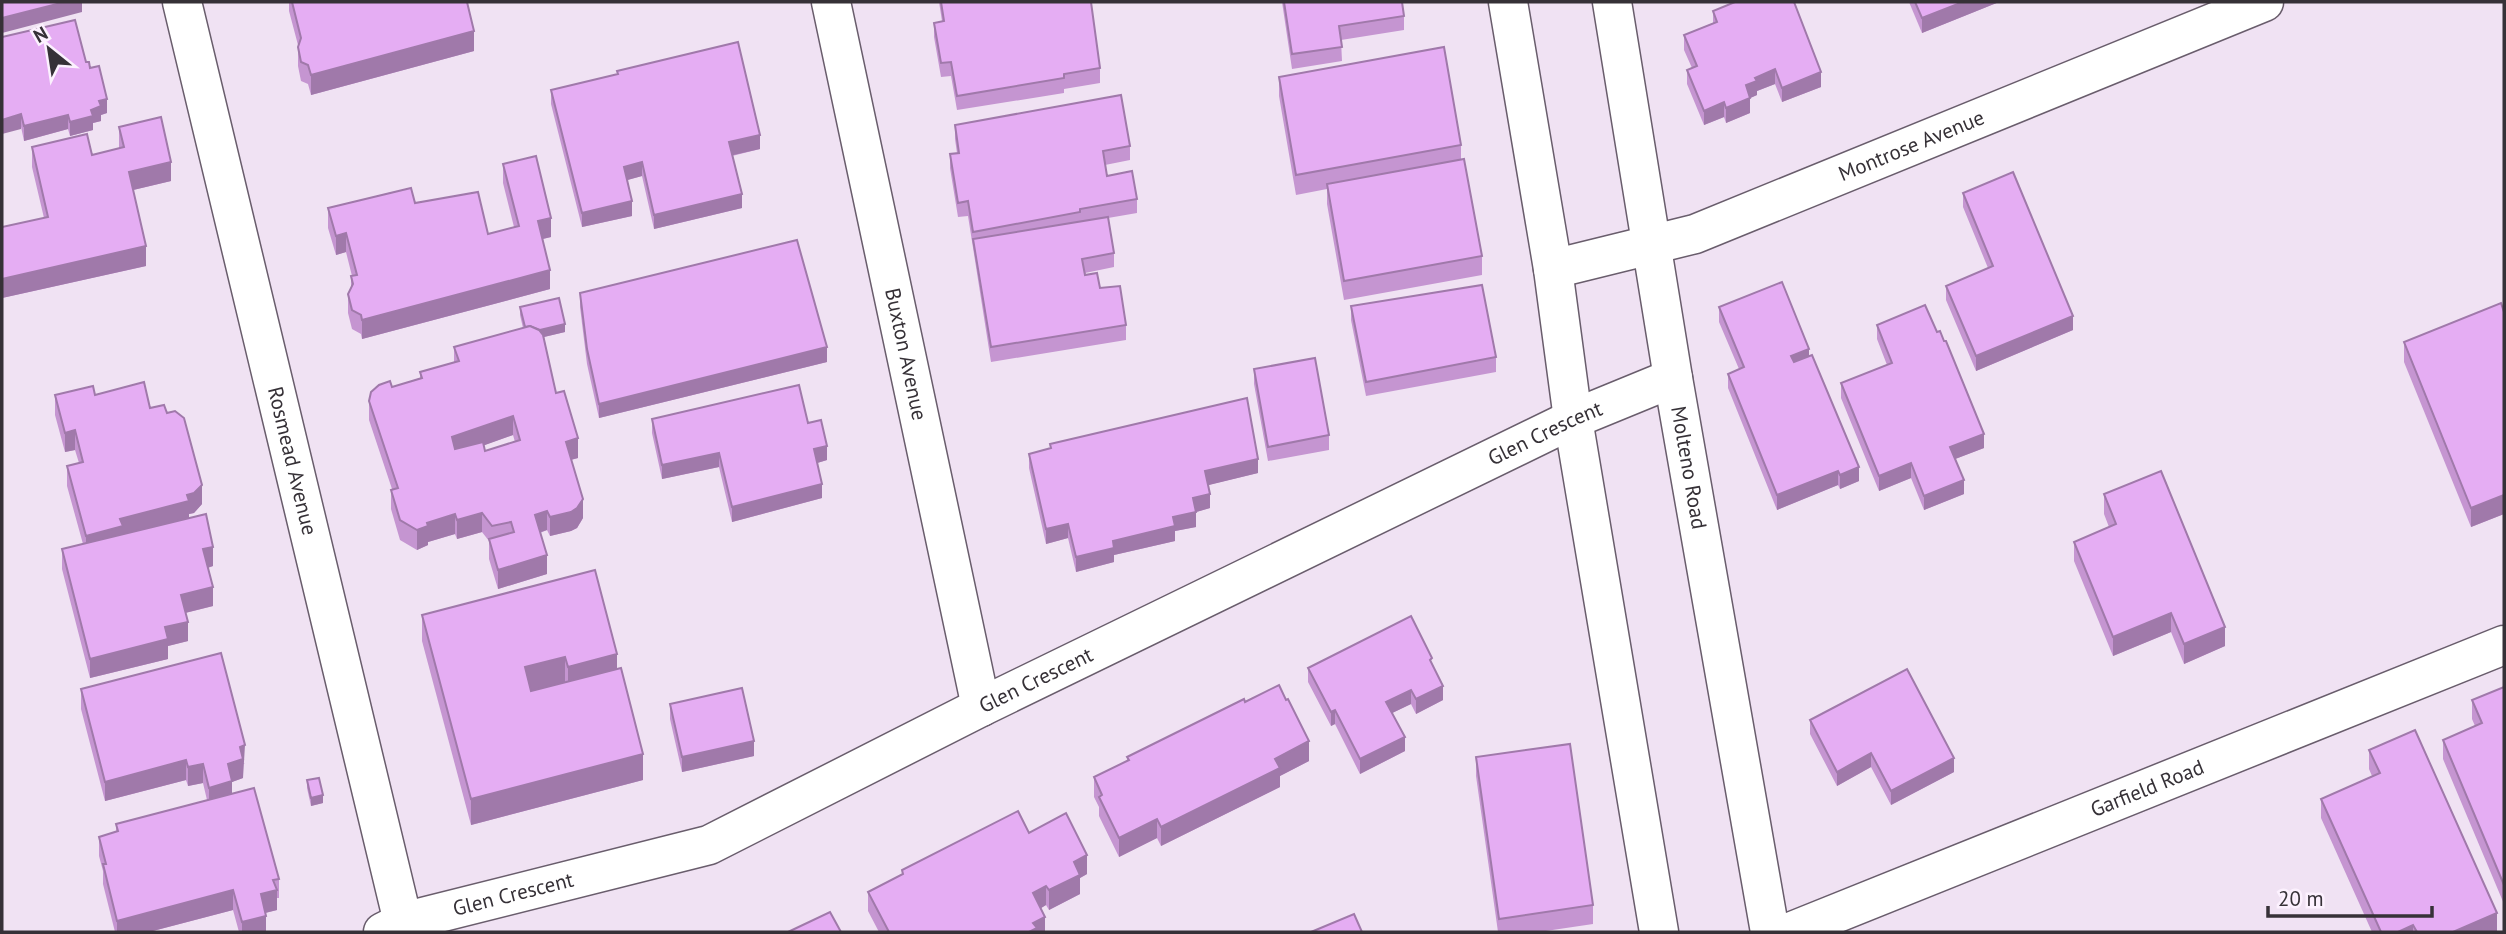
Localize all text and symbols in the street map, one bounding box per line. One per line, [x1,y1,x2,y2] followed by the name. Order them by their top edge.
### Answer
[14,14,84,84] north arrow
[29,21,52,48] text: N
[1834,104,1988,187] street label: Montrose Avenue
[879,285,934,423] street label: Buxton Avenue
[262,384,324,538] street label: Rosmead Avenue
[1483,394,1606,471] street label: Glen Crescent
[1665,404,1713,531] street label: Molteno Road
[974,641,1097,719] street label: Glen Crescent
[2086,753,2208,823] street label: Garfield Road
[450,866,576,922] street label: Glen Crescent
[2268,874,2432,918] scale bar
[2278,885,2324,912] text: 20 m

